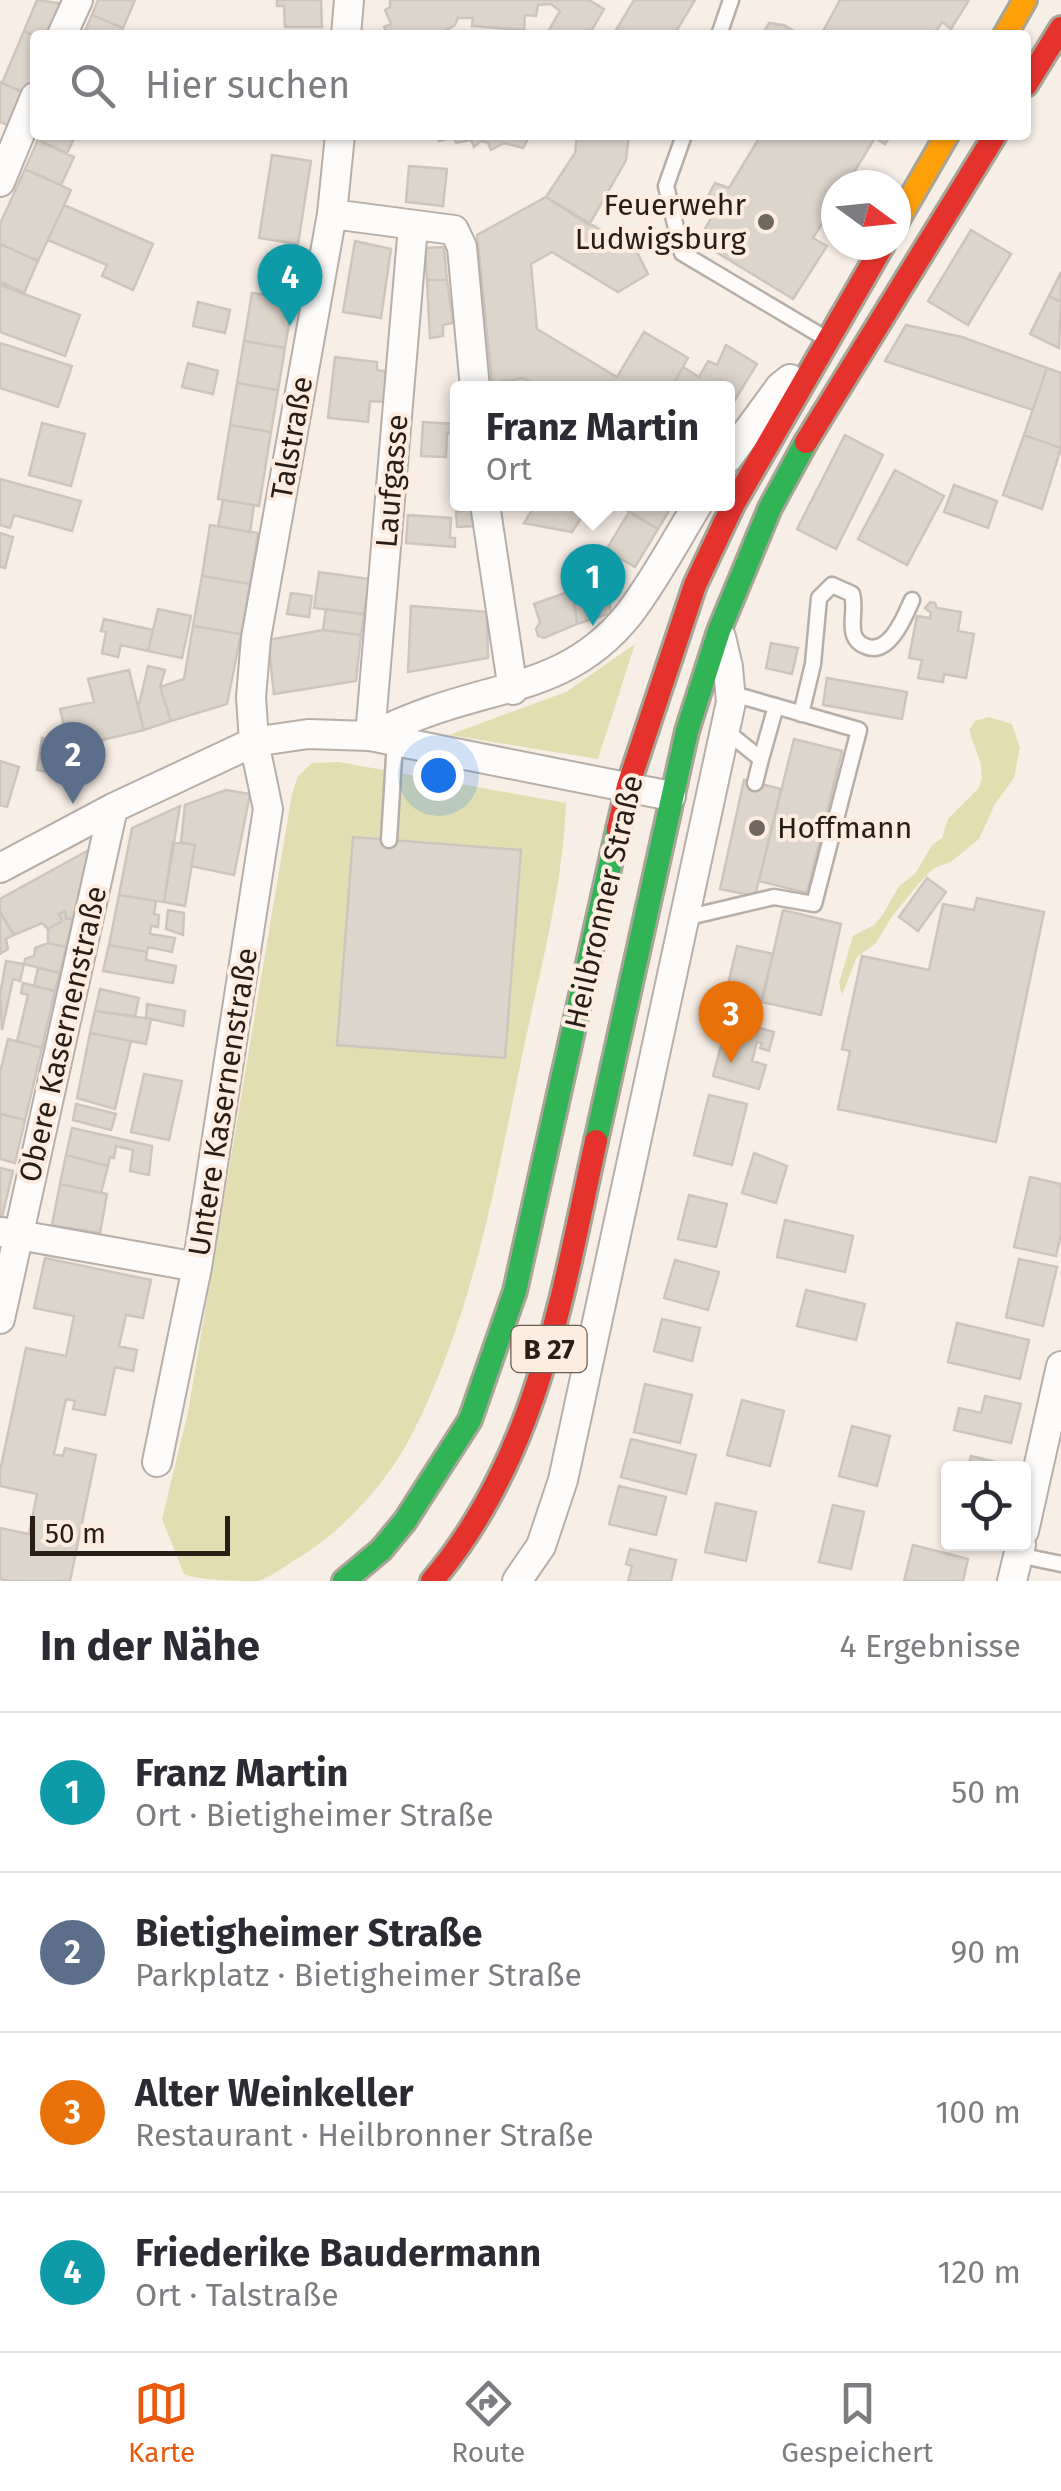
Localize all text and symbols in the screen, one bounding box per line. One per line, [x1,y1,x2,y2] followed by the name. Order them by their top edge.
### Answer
[30,30,1031,140] search box
[65,58,120,113] icon: search
[145,62,350,108] text: Hier suchen
[821,170,911,260] north arrow
[575,187,746,257] place label: Feuerwehr Ludwigsburg
[755,211,777,233] marker: Feuerwehr Ludwigsburg
[258,244,322,326] pin: 4
[263,373,321,503] street label: Talstraße
[450,381,735,511] popup
[486,404,699,450] text: Franz Martin
[368,413,416,549] street label: Laufgasse
[486,450,532,488] text: Ort
[560,544,626,626] pin: 1
[40,722,106,804] pin: 2
[413,750,464,801] your location
[557,772,651,1032] street label: Heilbronner Straße
[777,810,912,846] place label: Hoffmann
[746,817,768,839] marker: Hoffmann
[11,882,115,1186] street label: Obere Kasernenstraße
[181,945,265,1259] street label: Untere Kasernenstraße
[698,980,764,1063] pin: 3
[512,1326,586,1372] road number: B 27
[941,1461,1031,1551] map controls
[941,1461,1031,1551] button: locate
[30,1511,230,1556] scale bar
[45,1517,106,1550] text: 50 m
[40,1621,260,1671] text: In der Nähe
[839,1627,1021,1665] text: 4 Ergebnisse
[135,1750,349,1796] text: Franz Martin
[65,1773,80,1811] text: 1
[951,1773,1021,1811] text: 50 m
[135,1796,494,1834] text: Ort · Bietigheimer Straße
[135,1910,483,1956] text: Bietigheimer Straße
[64,1933,81,1971] text: 2
[950,1933,1021,1971] text: 90 m
[135,1956,582,1994] text: Parkplatz · Bietigheimer Straße
[135,2070,413,2116] text: Alter Weinkeller
[64,2093,81,2131] text: 3
[936,2093,1021,2131] text: 100 m
[135,2116,594,2154] text: Restaurant · Heilbronner Straße
[135,2230,541,2276] text: Friederike Baudermann
[63,2253,82,2291] text: 4
[938,2253,1021,2291] text: 120 m
[135,2276,339,2314] text: Ort · Talstraße
[128,2376,195,2469] tab: Karte
[451,2376,525,2469] tab: Route
[781,2376,933,2469] tab: Gespeichert

